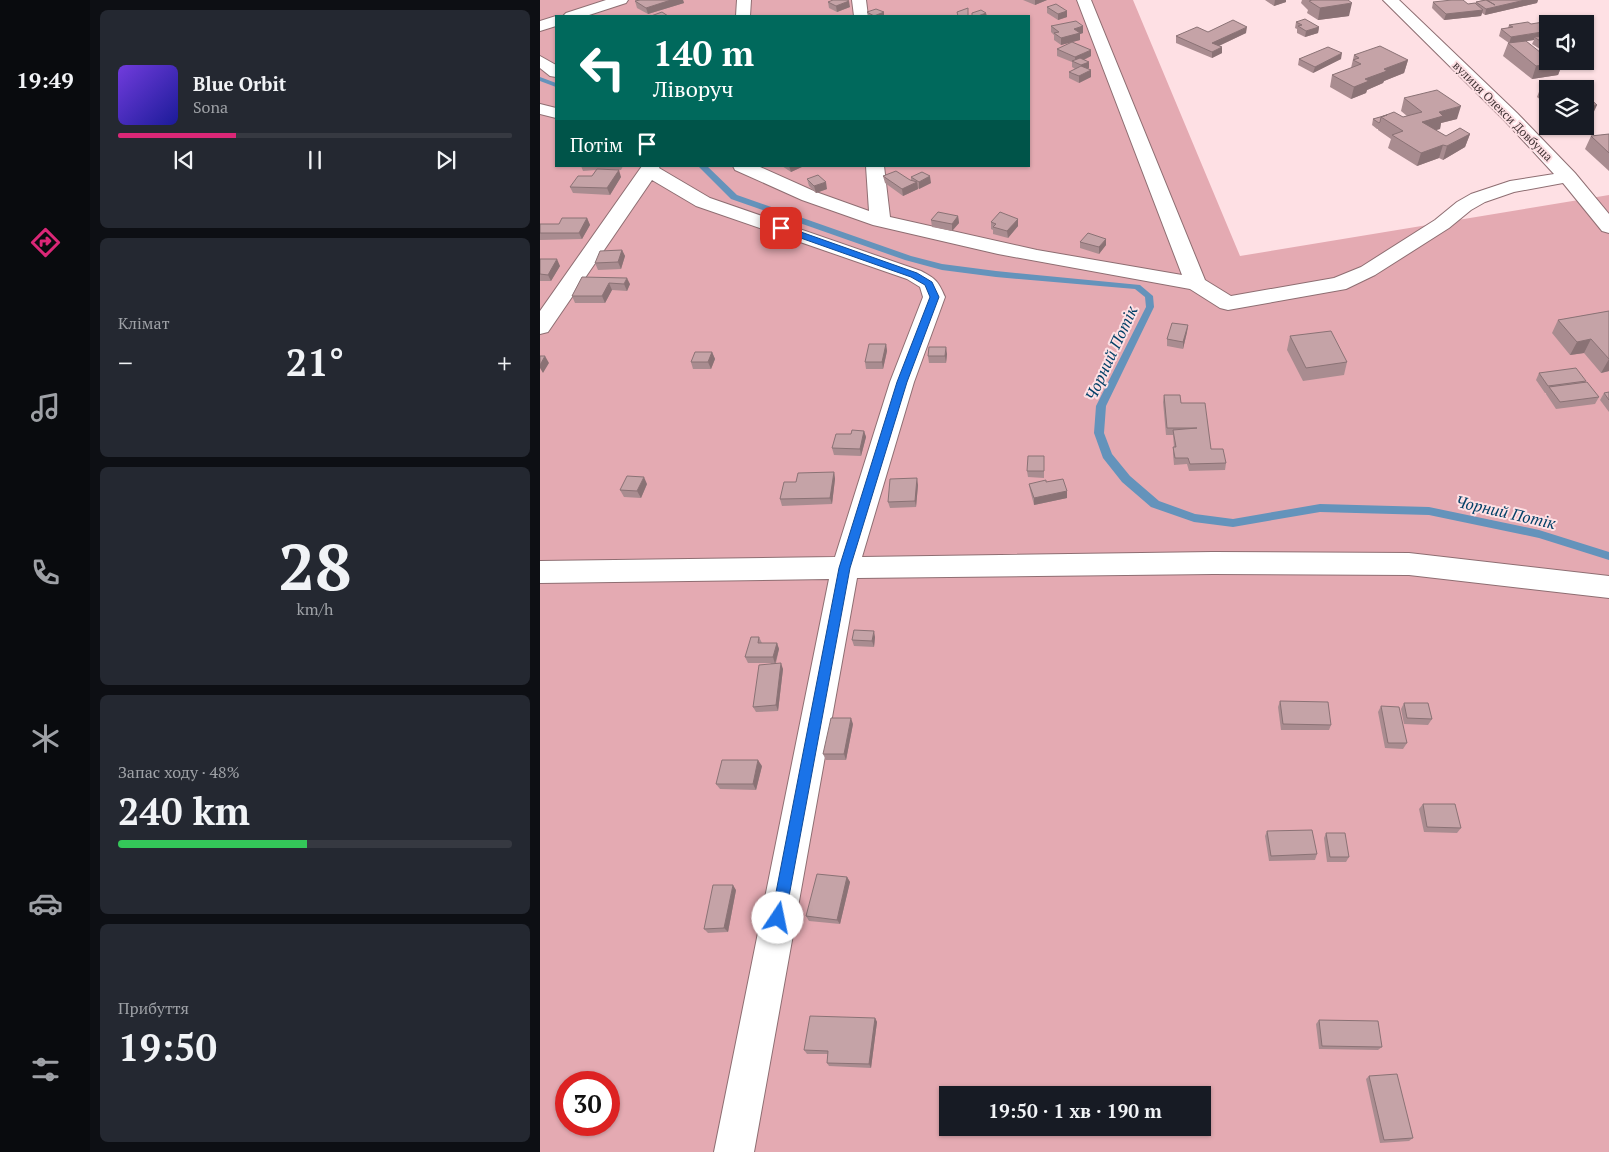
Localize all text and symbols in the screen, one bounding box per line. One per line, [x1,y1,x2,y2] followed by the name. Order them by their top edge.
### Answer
[1539,15,1594,135] map controls
[1539,15,1594,70] button: sound
[653,30,754,76] text: 140 m
[570,35,635,100] icon: left
[1450,58,1556,164] street label: вулиця Олекси Довбуша
[16,65,74,94] text: 19:49
[193,71,286,96] text: Blue Orbit
[653,74,733,103] text: Ліворуч
[1539,80,1594,135] button: layers
[193,96,228,118] text: Sona
[633,130,661,158] icon: arrive
[570,132,623,157] text: Потім
[170,146,198,174] icon: previous
[301,146,329,174] icon: pause
[432,146,460,174] icon: next
[760,207,802,249] pin
[767,214,795,242] icon: arrive
[28,225,63,260] icon: directions
[1080,302,1142,404] water label: Чорний Потік
[118,312,170,334] text: Клімат
[286,337,344,387] text: 21°
[118,344,133,381] text: −
[497,344,512,381] text: +
[28,390,63,425] icon: music
[1454,490,1558,534] water label: Чорний Потік
[278,522,352,609] text: 28
[28,555,63,590] icon: phone
[297,598,333,620] text: km/h
[28,721,63,756] icon: climate
[118,761,240,783] text: Запас ходу · 48%
[118,786,250,836] text: 240 km
[28,886,63,921] icon: car
[751,891,803,943] position arrow
[118,997,189,1019] text: Прибуття
[118,1022,217,1072] text: 19:50
[28,1052,63,1087] icon: filters
[555,1071,620,1136] speed limit sign: 30
[988,1098,1162,1123] text: 19:50 · 1 хв · 190 m

